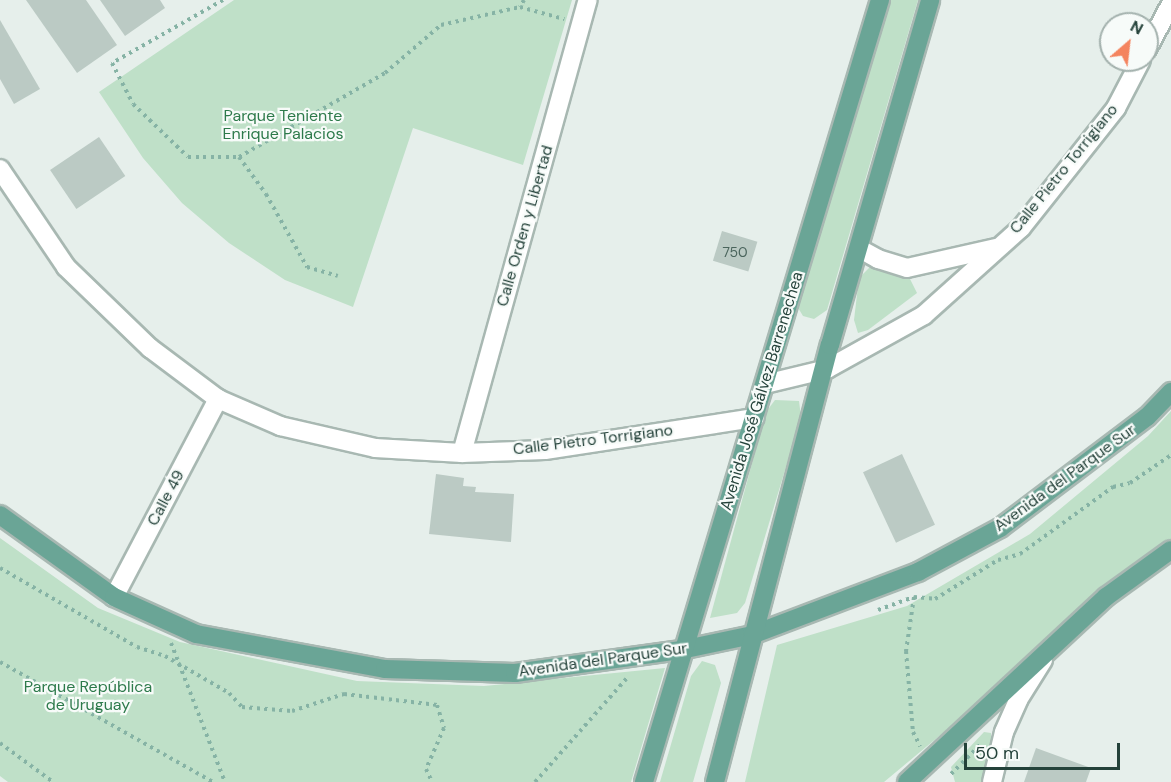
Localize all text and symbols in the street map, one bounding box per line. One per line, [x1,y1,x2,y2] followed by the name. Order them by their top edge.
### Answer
[1099,12,1159,72] north arrow
[1127,15,1147,39] text: N
[1006,100,1122,238] street label: Calle Pietro Torrigiano
[223,106,343,144] park label: Parque Teniente Enrique Palacios
[493,143,557,309] street label: Calle Orden y Libertad
[722,244,748,260] house number: 750
[717,269,807,513] street label: Avenida José Gálvez Barrenechea
[991,420,1139,536] street label: Avenida del Parque Sur
[512,421,674,459] street label: Calle Pietro Torrigiano
[143,467,189,529] street label: Calle 49
[517,639,689,681] street label: Avenida del Parque Sur
[24,677,152,715] park label: Parque República de Uruguay
[967,731,1123,769] scale bar
[975,741,1019,765] text: 50 m

